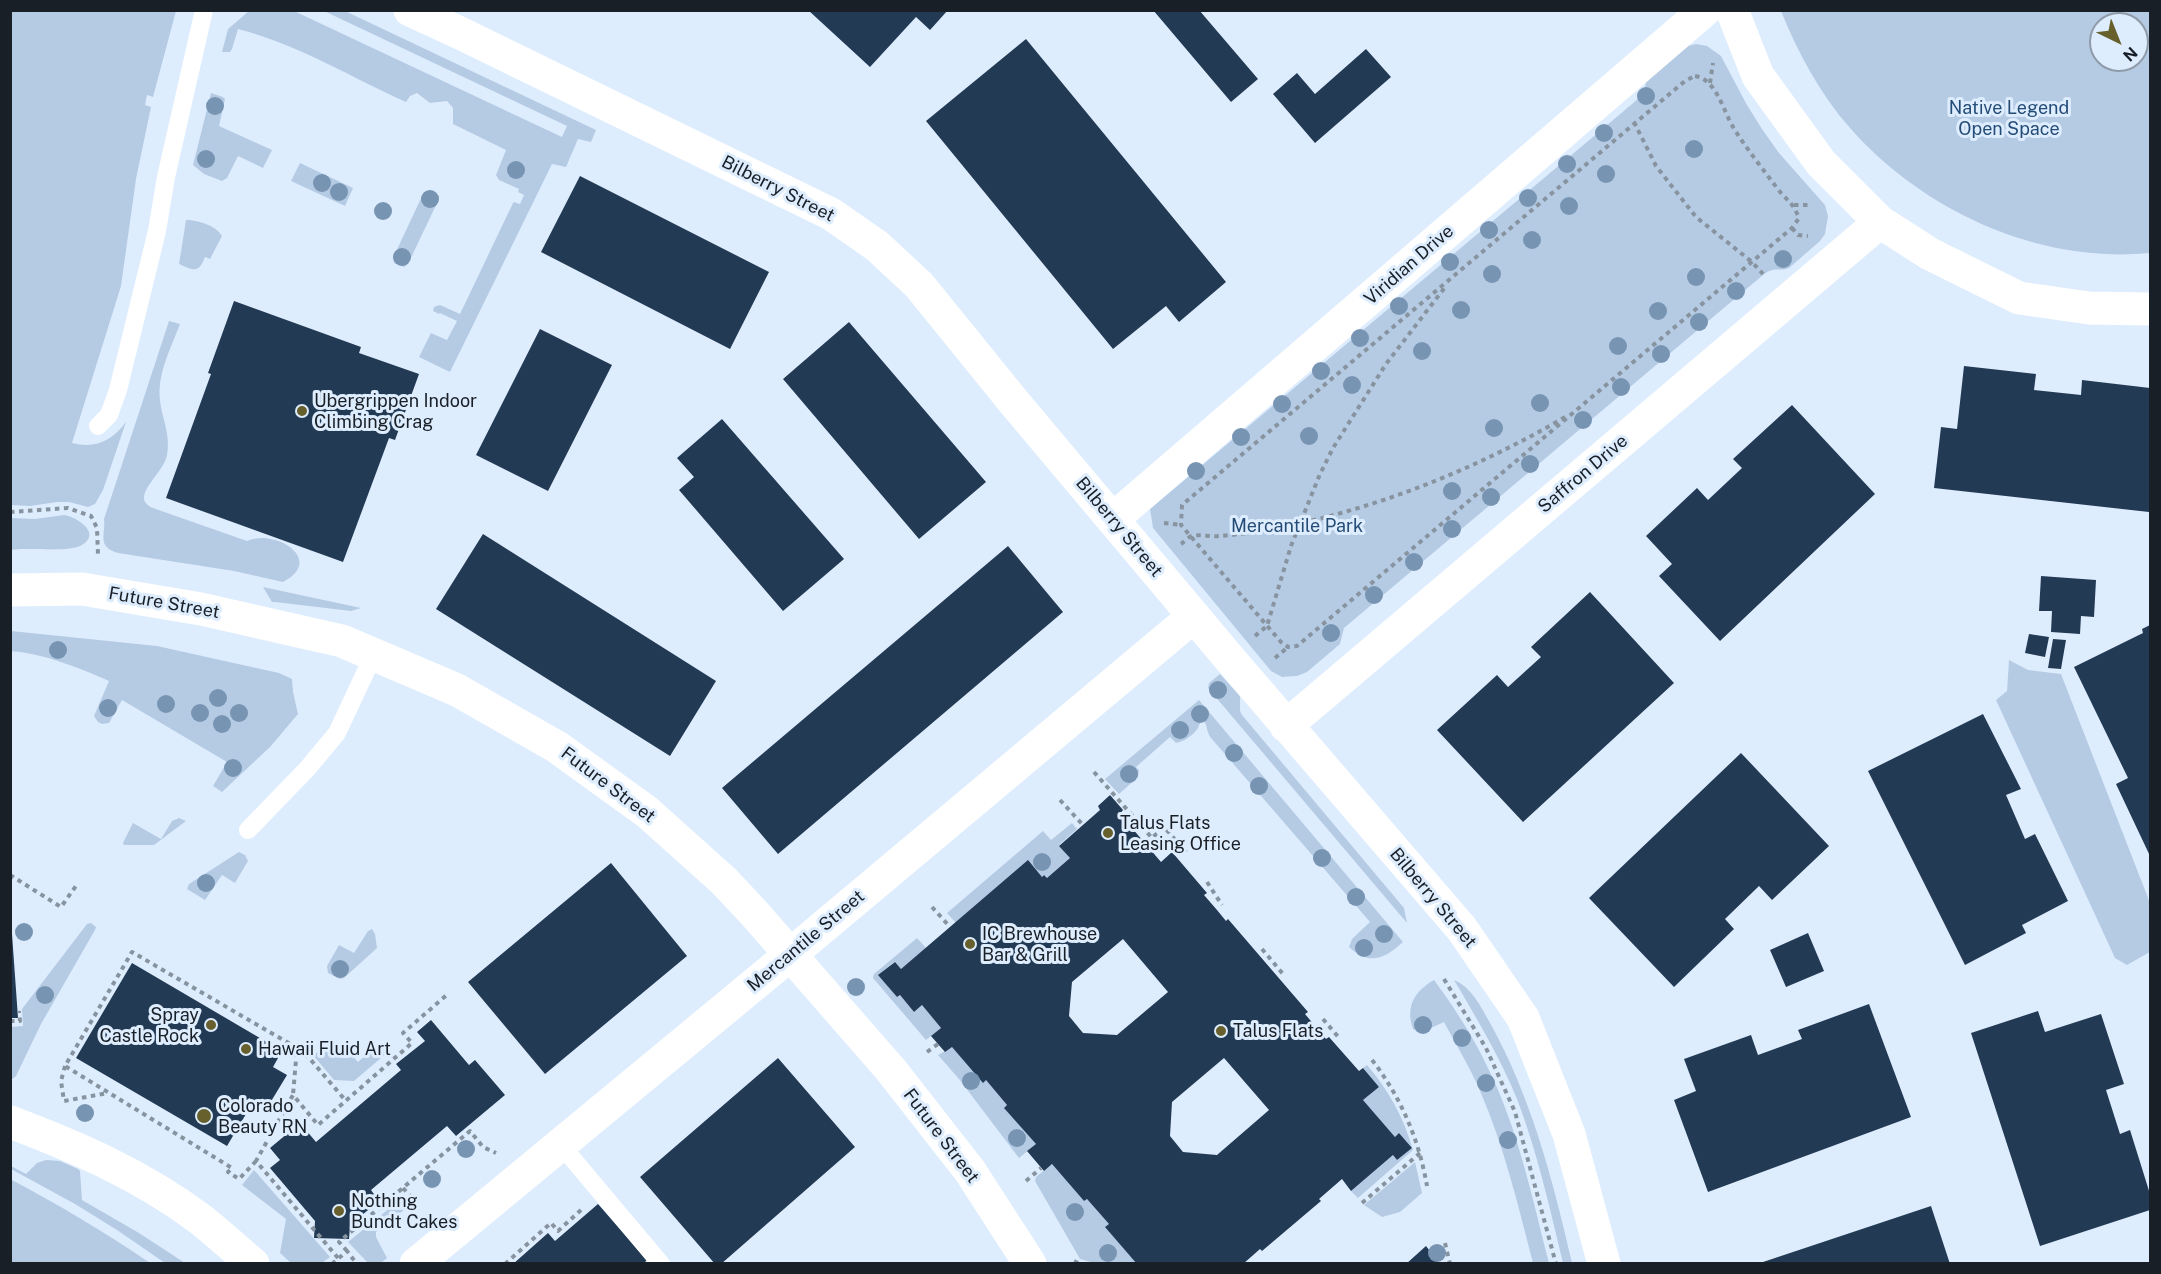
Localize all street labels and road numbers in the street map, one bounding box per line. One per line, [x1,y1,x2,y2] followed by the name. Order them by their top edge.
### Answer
[718,151,838,227] street label: Bilberry Street
[1360,220,1458,310] street label: Viridian Drive
[1534,430,1632,518] street label: Saffron Drive
[1071,473,1167,581] street label: Bilberry Street
[107,583,221,623] street label: Future Street
[557,743,659,827] street label: Future Street
[1385,844,1481,952] street label: Bilberry Street
[743,886,869,996] street label: Mercantile Street
[899,1085,983,1187] street label: Future Street

